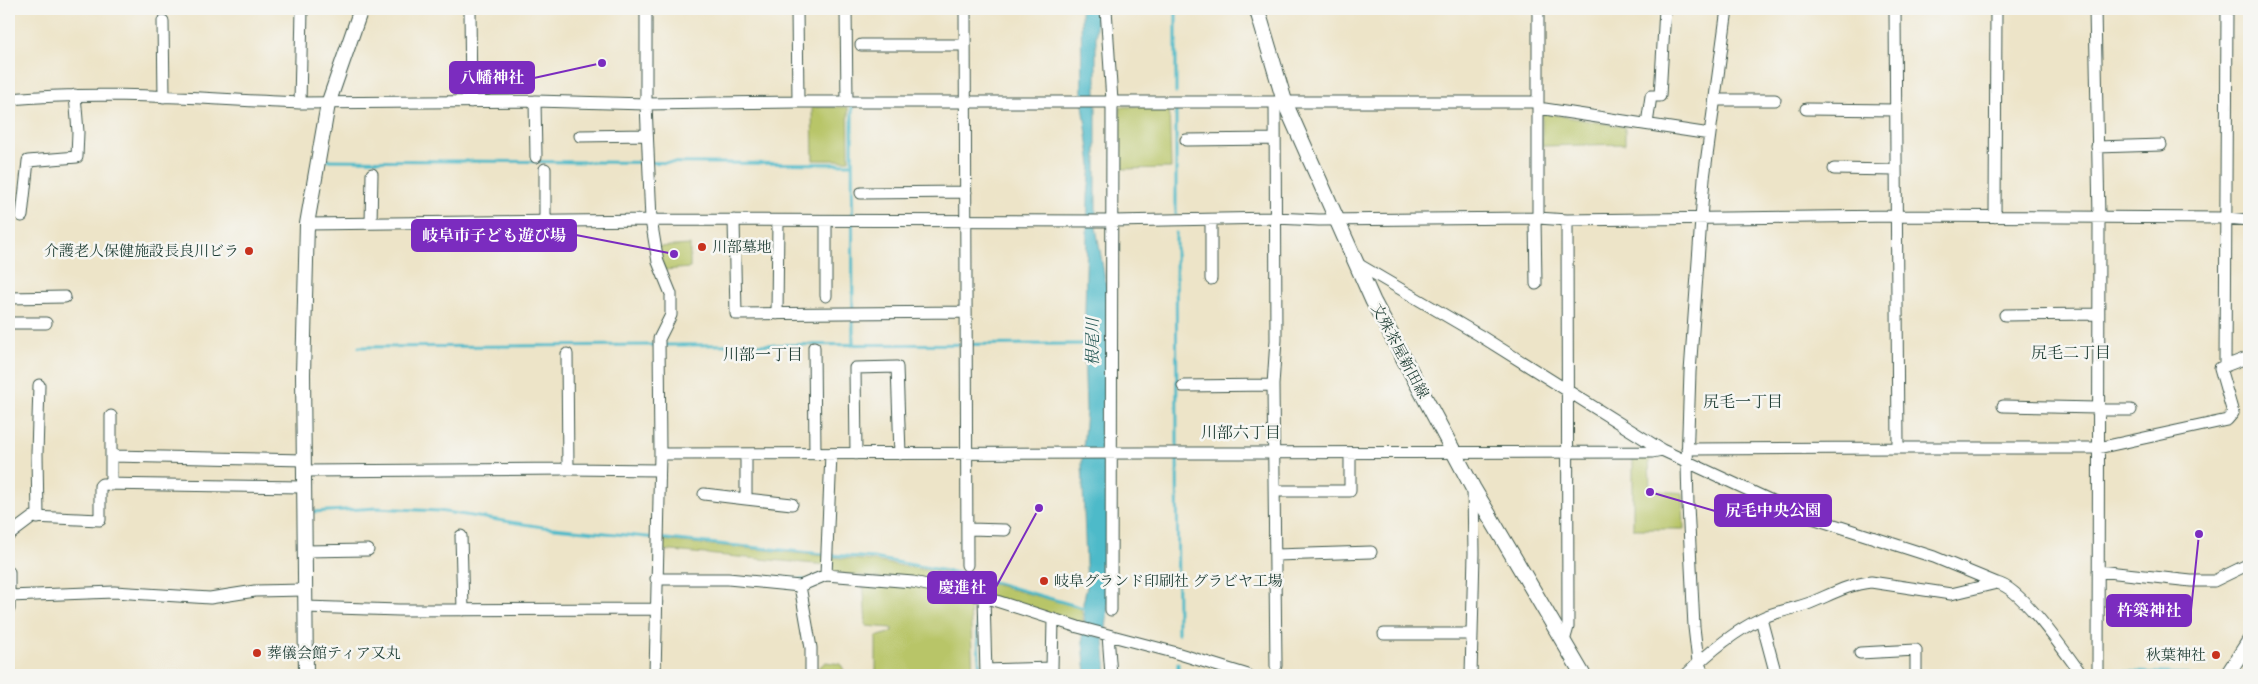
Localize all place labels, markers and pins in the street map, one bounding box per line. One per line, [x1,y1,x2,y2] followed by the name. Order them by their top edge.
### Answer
[450,62,534,93] callout: 八幡神社
[412,220,576,251] callout: 岐阜市子ども遊び場
[712,237,772,257] place label: 川部墓地
[44,241,239,261] place label: 介護老人保健施設長良川ビラ
[696,241,708,253] marker: 川部墓地
[243,245,255,257] marker: 介護老人保健施設長良川ビラ
[1715,495,1831,526] callout: 尻毛中央公園
[1054,571,1283,591] place label: 岐阜グランド印刷社 グラビヤ工場
[928,572,996,603] callout: 慶進社
[1038,575,1050,587] marker: 岐阜グランド印刷社 グラビヤ工場
[2107,595,2191,626] callout: 杵築神社
[267,643,401,663] place label: 葬儀会館ティア又丸
[2146,645,2206,665] place label: 秋葉神社
[251,647,263,659] marker: 葬儀会館ティア又丸
[2210,649,2222,661] marker: 秋葉神社

